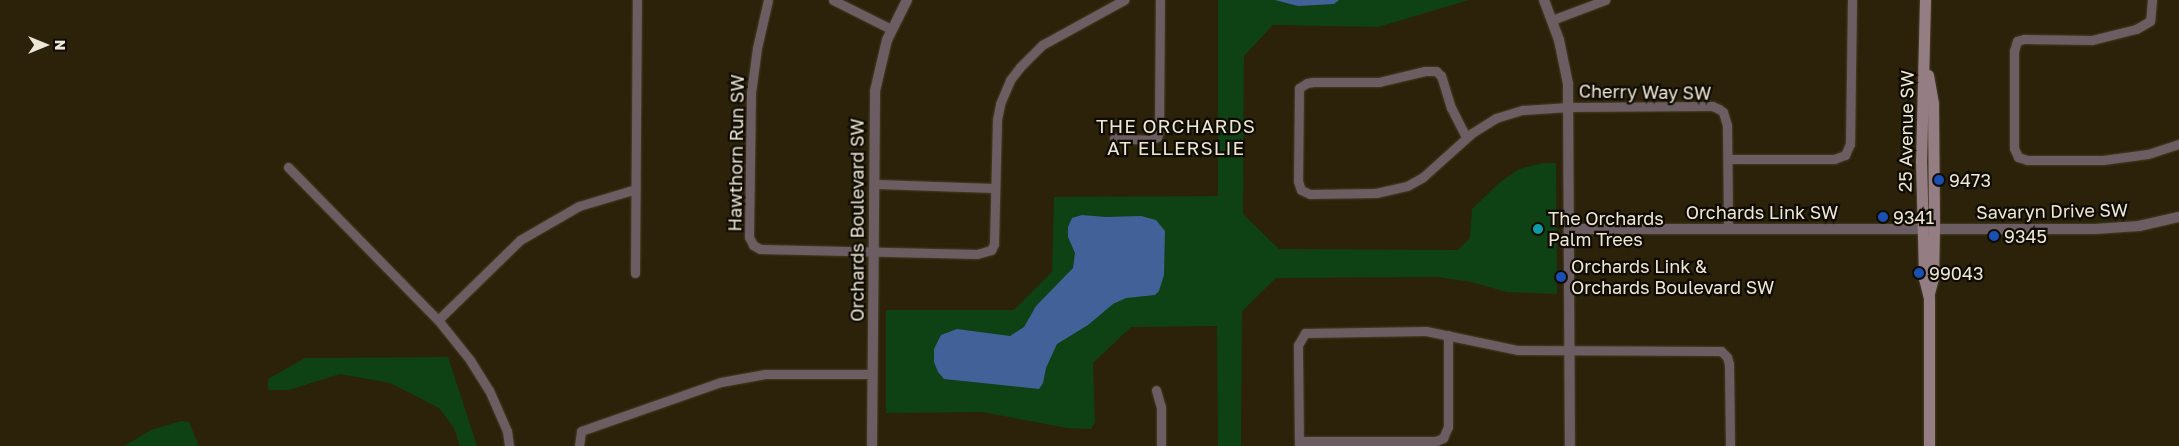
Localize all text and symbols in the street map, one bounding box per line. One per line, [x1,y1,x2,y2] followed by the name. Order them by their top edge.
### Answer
[20,20,70,70] north arrow
[52,40,69,50] text: N
[1894,70,1918,192] street label: 25 Avenue SW
[724,74,748,232] street label: Hawthorn Run SW
[1579,80,1711,104] street label: Cherry Way SW
[1094,115,1258,159] district label: THE ORCHARDS AT ELLERSLIE
[846,118,868,322] street label: Orchards Boulevard SW
[1949,169,1991,191] place label: 9473
[1933,174,1945,186] marker: 9473
[1976,199,2128,223] street label: Savaryn Drive SW
[1686,201,1838,223] street label: Orchards Link SW
[1893,206,1934,228] place label: 9341
[1548,208,1664,250] place label: The Orchards Palm Trees
[1877,211,1889,223] marker: 9341
[1532,223,1544,235] marker: The Orchards Palm Trees
[2004,225,2047,247] place label: 9345
[1988,230,2000,242] marker: 9345
[1571,256,1774,298] place label: Orchards Link & Orchards Boulevard SW
[1929,262,1983,284] place label: 99043
[1913,267,1925,279] marker: 99043
[1555,271,1567,283] marker: Orchards Link & Orchards Boulevard SW

